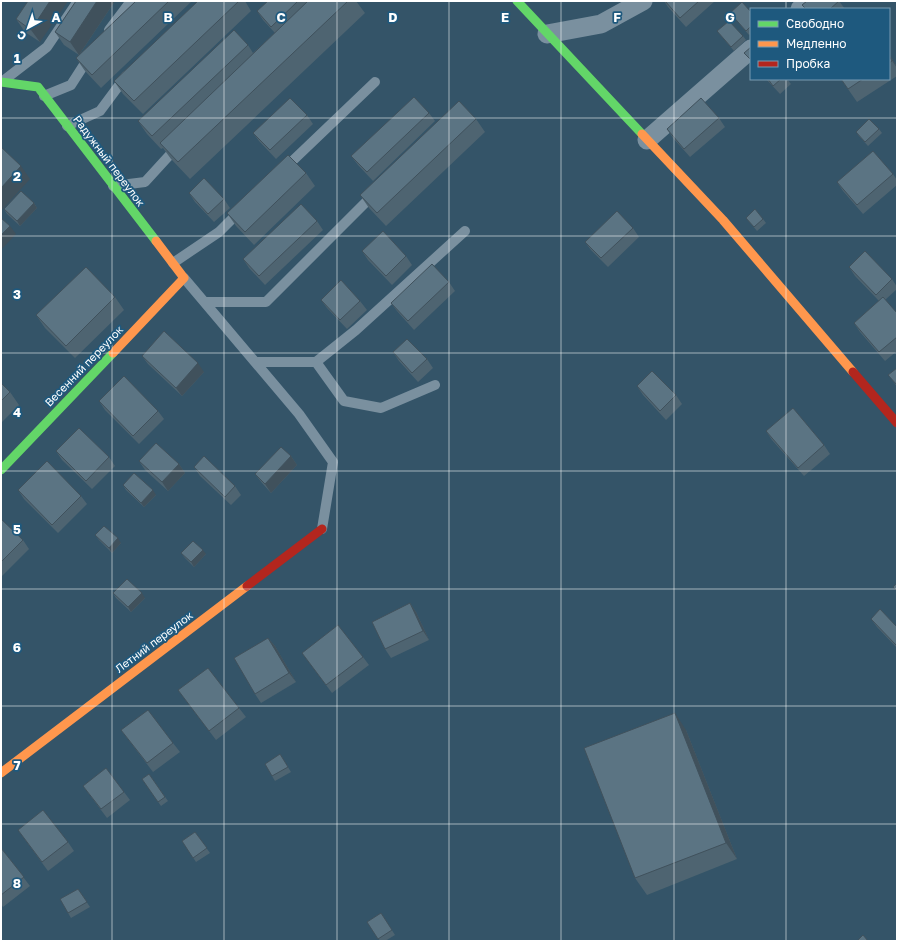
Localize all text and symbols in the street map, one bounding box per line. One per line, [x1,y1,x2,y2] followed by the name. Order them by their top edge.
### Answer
[8,8,48,48] north arrow
[750,8,890,80] legend
[51,9,61,25] text: A
[163,9,173,25] text: B
[276,9,286,25] text: C
[388,9,398,25] text: D
[501,9,509,25] text: E
[613,9,621,25] text: F
[725,9,735,25] text: G
[786,16,844,31] text: Свободно
[14,28,28,44] text: С
[786,36,846,51] text: Медленно
[14,50,21,66] text: 1
[786,56,830,71] text: Пробка
[71,113,148,209] street label: Радужный переулок
[13,168,21,184] text: 2
[13,286,21,302] text: 3
[42,322,126,409] street label: Весенний переулок
[13,404,21,420] text: 4
[13,521,21,537] text: 5
[112,608,196,675] street label: Летний переулок
[13,639,21,655] text: 6
[13,757,21,773] text: 7
[13,875,21,891] text: 8

